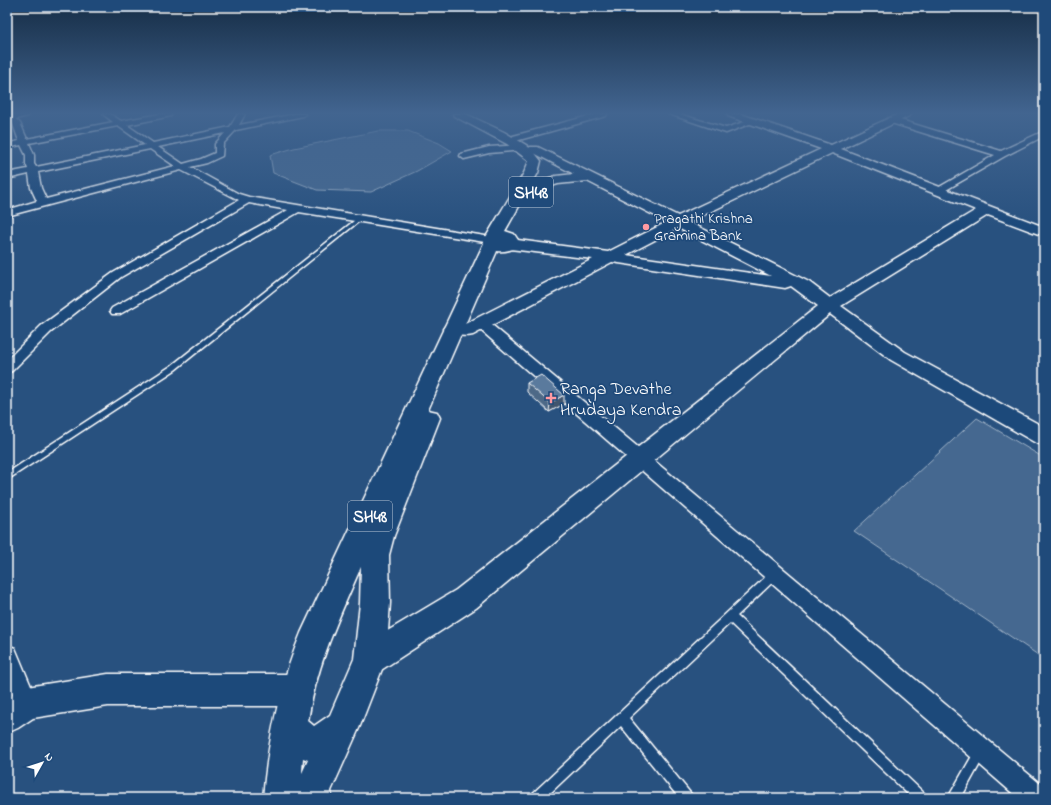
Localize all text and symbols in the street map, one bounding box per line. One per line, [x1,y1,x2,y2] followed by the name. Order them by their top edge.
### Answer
[509,177,553,207] road number: SH48
[654,208,753,247] place label: Pragathi Krishna Gramina Bank
[641,222,651,232] marker: Pragathi Krishna Gramina Bank
[560,377,681,424] place label: Ranga Devathe Hrudaya Kendra
[545,392,557,404] marker: Ranga Devathe Hrudaya Kendra
[348,501,392,531] road number: SH48
[22,743,62,783] north arrow
[40,749,58,765] text: N

